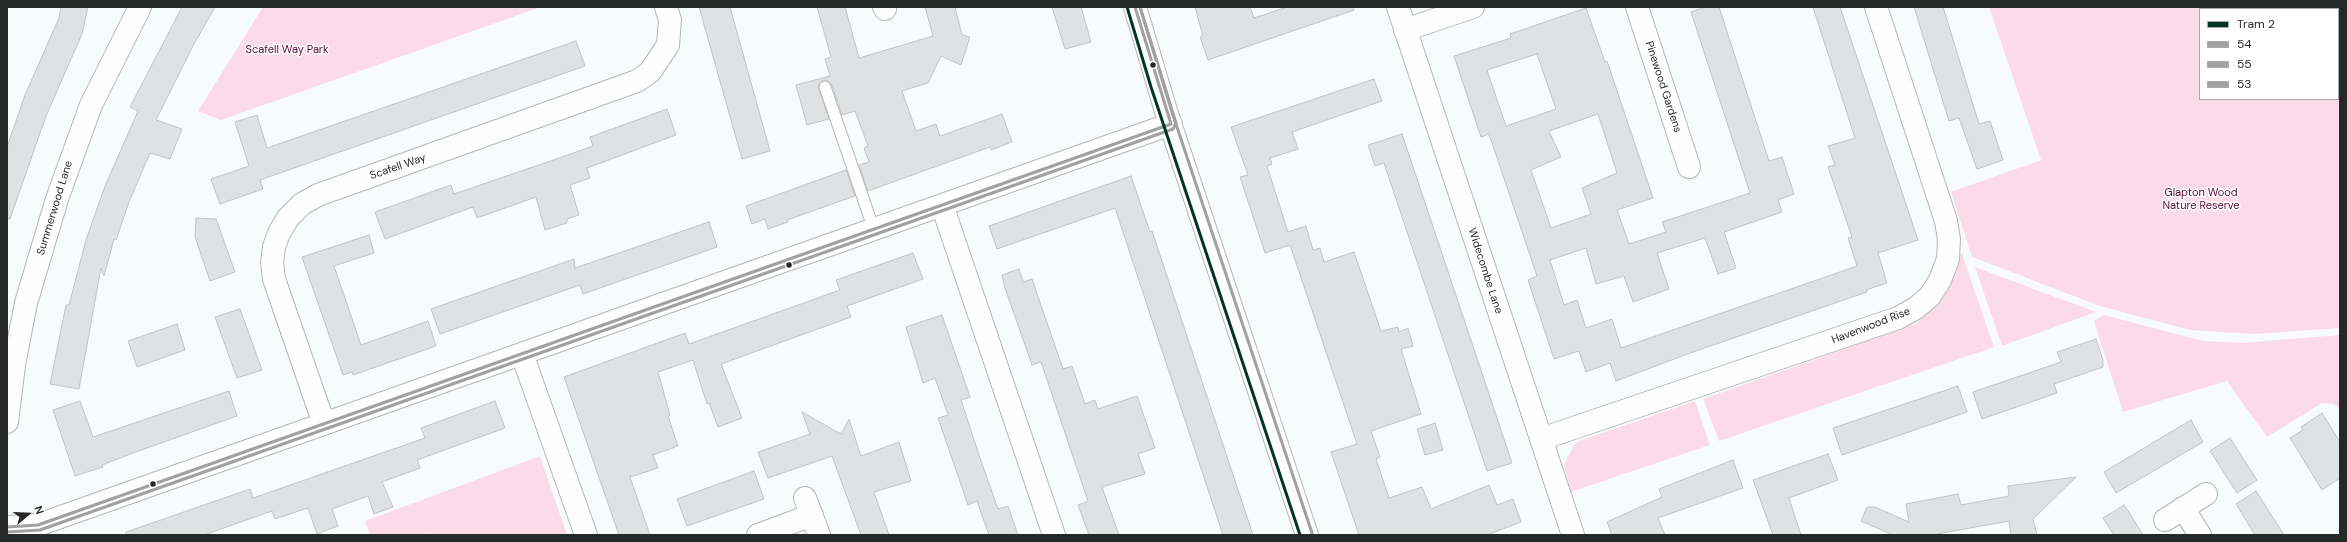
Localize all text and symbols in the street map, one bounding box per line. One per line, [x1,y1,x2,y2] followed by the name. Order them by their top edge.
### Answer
[2199,8,2339,100] legend
[2237,16,2275,32] text: Tram 2
[2237,36,2252,52] text: 54
[1642,40,1684,134] street label: Pinewood Gardens
[246,43,328,57] park label: Scafell Way Park
[2237,56,2252,72] text: 55
[1148,60,1158,70] unlabelled marker
[2237,76,2251,92] text: 53
[368,151,428,183] street label: Scafell Way
[34,159,76,257] street label: Summerwood Lane
[2162,186,2240,212] park label: Glapton Wood Nature Reserve
[1465,226,1505,316] street label: Widecombe Lane
[784,260,794,270] unlabelled marker
[1830,305,1912,347] street label: Havenwood Rise
[148,479,158,489] unlabelled marker
[8,494,48,534] north arrow
[31,504,47,516] text: N

